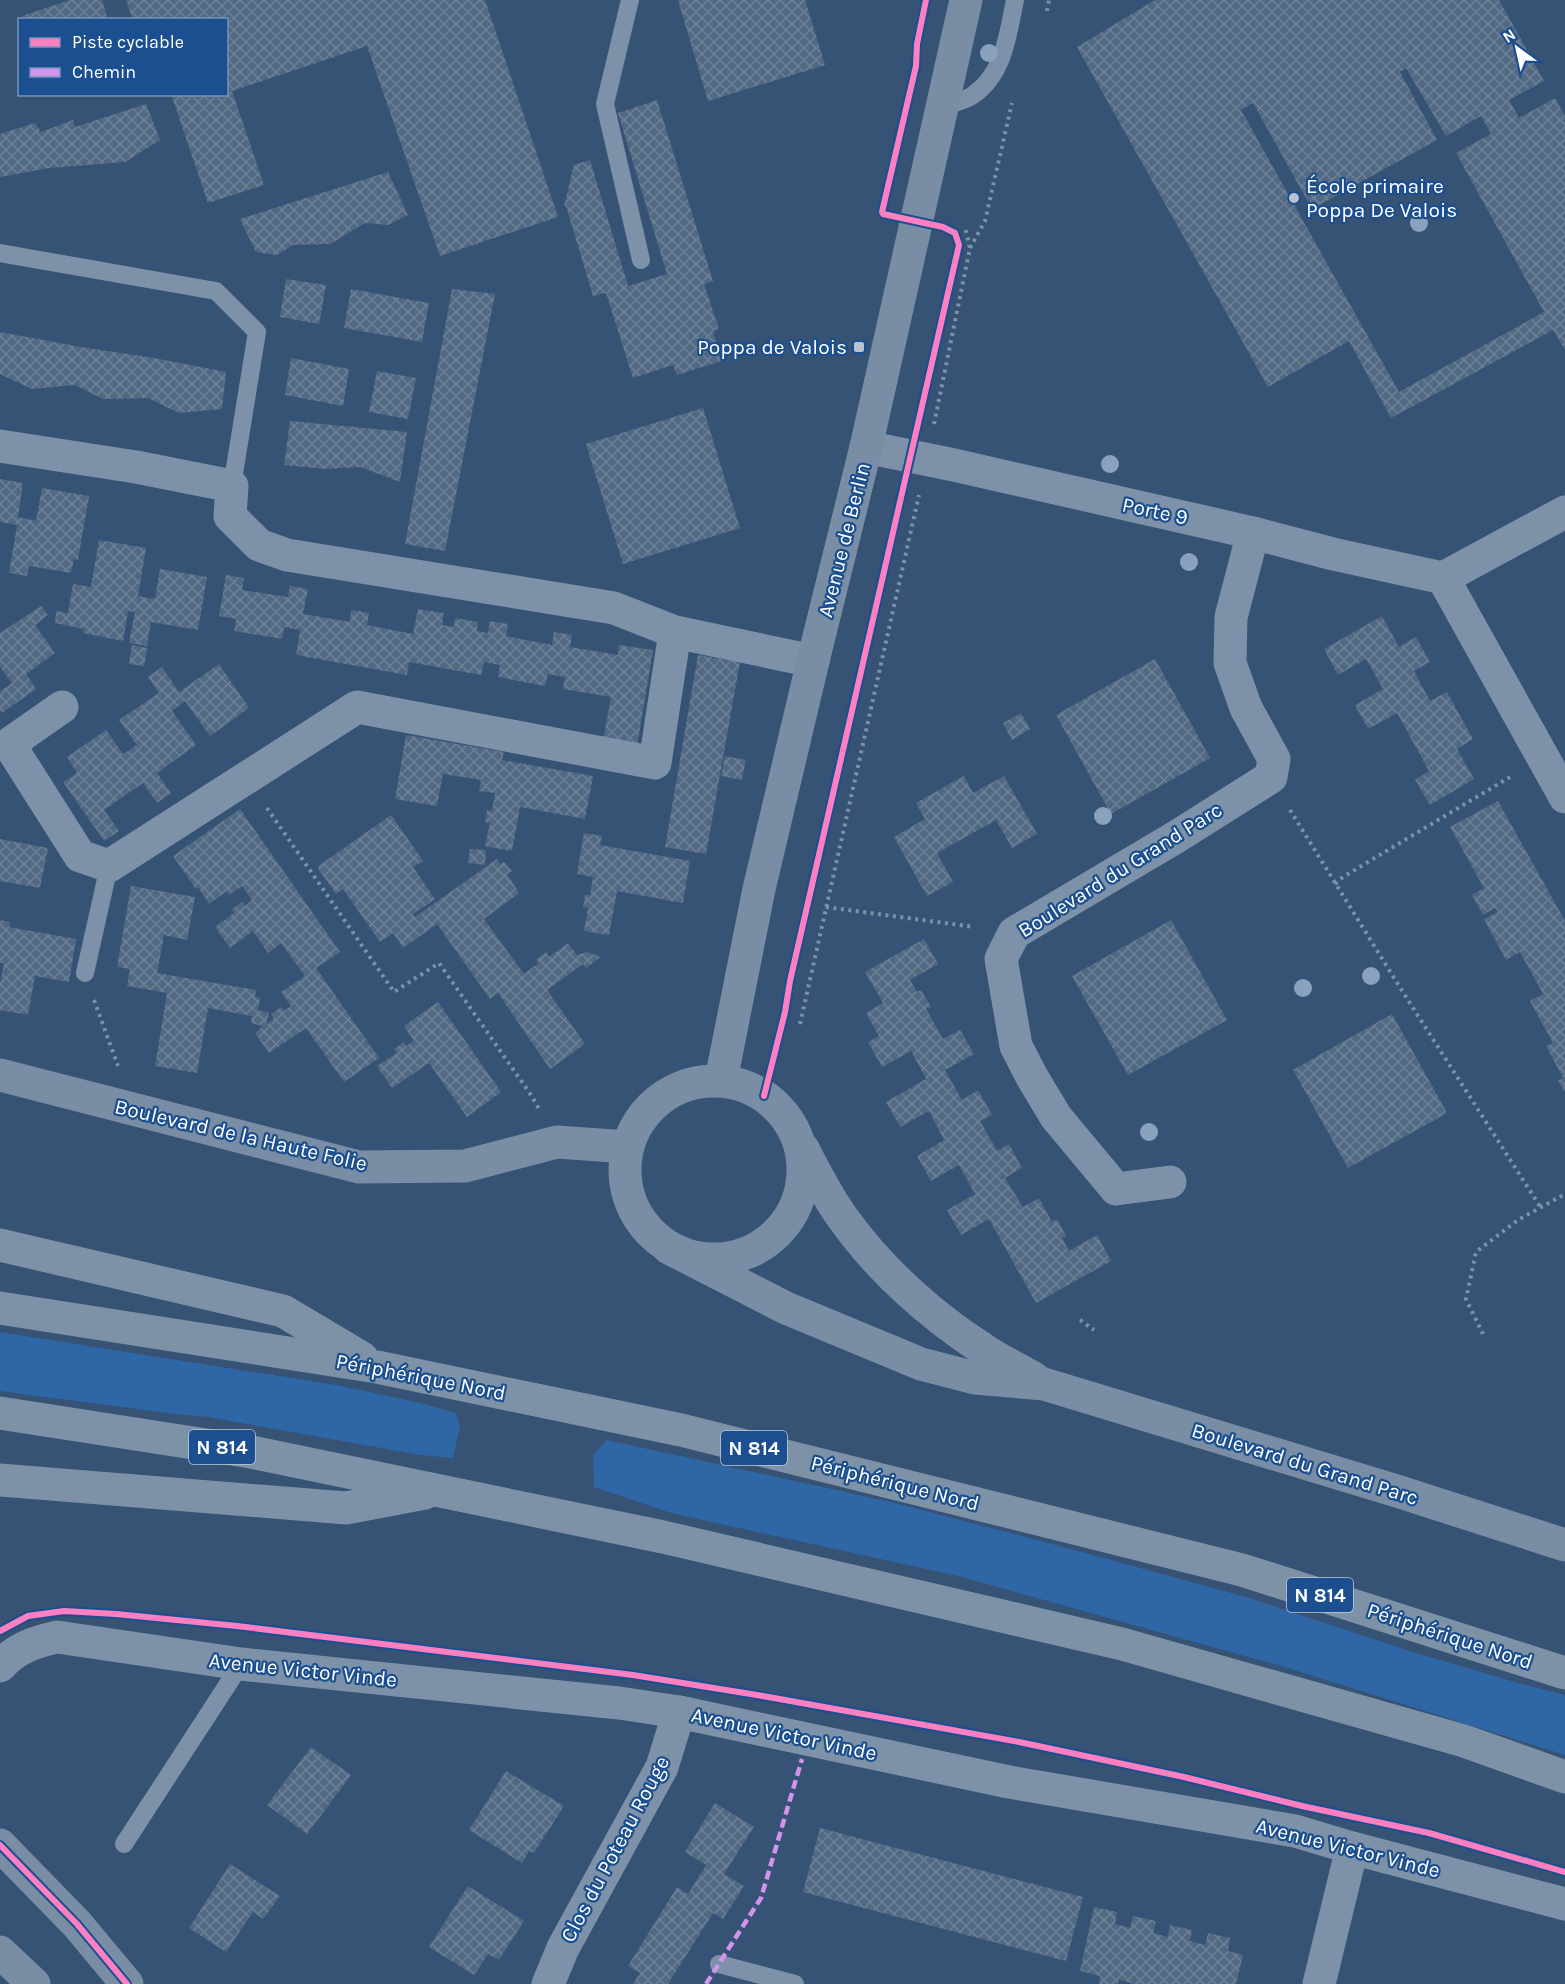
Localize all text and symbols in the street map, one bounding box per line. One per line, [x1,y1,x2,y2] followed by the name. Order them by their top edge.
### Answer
[18,18,228,96] legend
[1487,18,1547,78] north arrow
[1499,25,1519,47] text: N
[72,31,184,53] text: Piste cyclable
[72,61,136,83] text: Chemin
[1306,174,1457,222] place label: École primaire Poppa De Valois
[1287,191,1301,205] marker: École primaire Poppa De Valois
[697,335,847,359] place label: Poppa de Valois
[852,340,866,354] marker: Poppa de Valois
[813,460,875,620] street label: Avenue de Berlin
[1120,492,1190,530] street label: Porte 9
[1014,797,1226,943] street label: Boulevard du Grand Parc
[112,1094,370,1176] street label: Boulevard de la Haute Folie
[334,1349,508,1405] street label: Périphérique Nord
[1189,1418,1421,1510] street label: Boulevard du Grand Parc
[189,1430,255,1464] road number: N 814
[721,1431,787,1465] road number: N 814
[808,1450,982,1516] street label: Périphérique Nord
[1287,1578,1353,1612] road number: N 814
[1364,1598,1536,1674] street label: Périphérique Nord
[208,1648,398,1692] street label: Avenue Victor Vinde
[689,1703,879,1765] street label: Avenue Victor Vinde
[556,1752,674,1946] street label: Clos du Poteau Rouge
[1253,1814,1443,1882] street label: Avenue Victor Vinde

